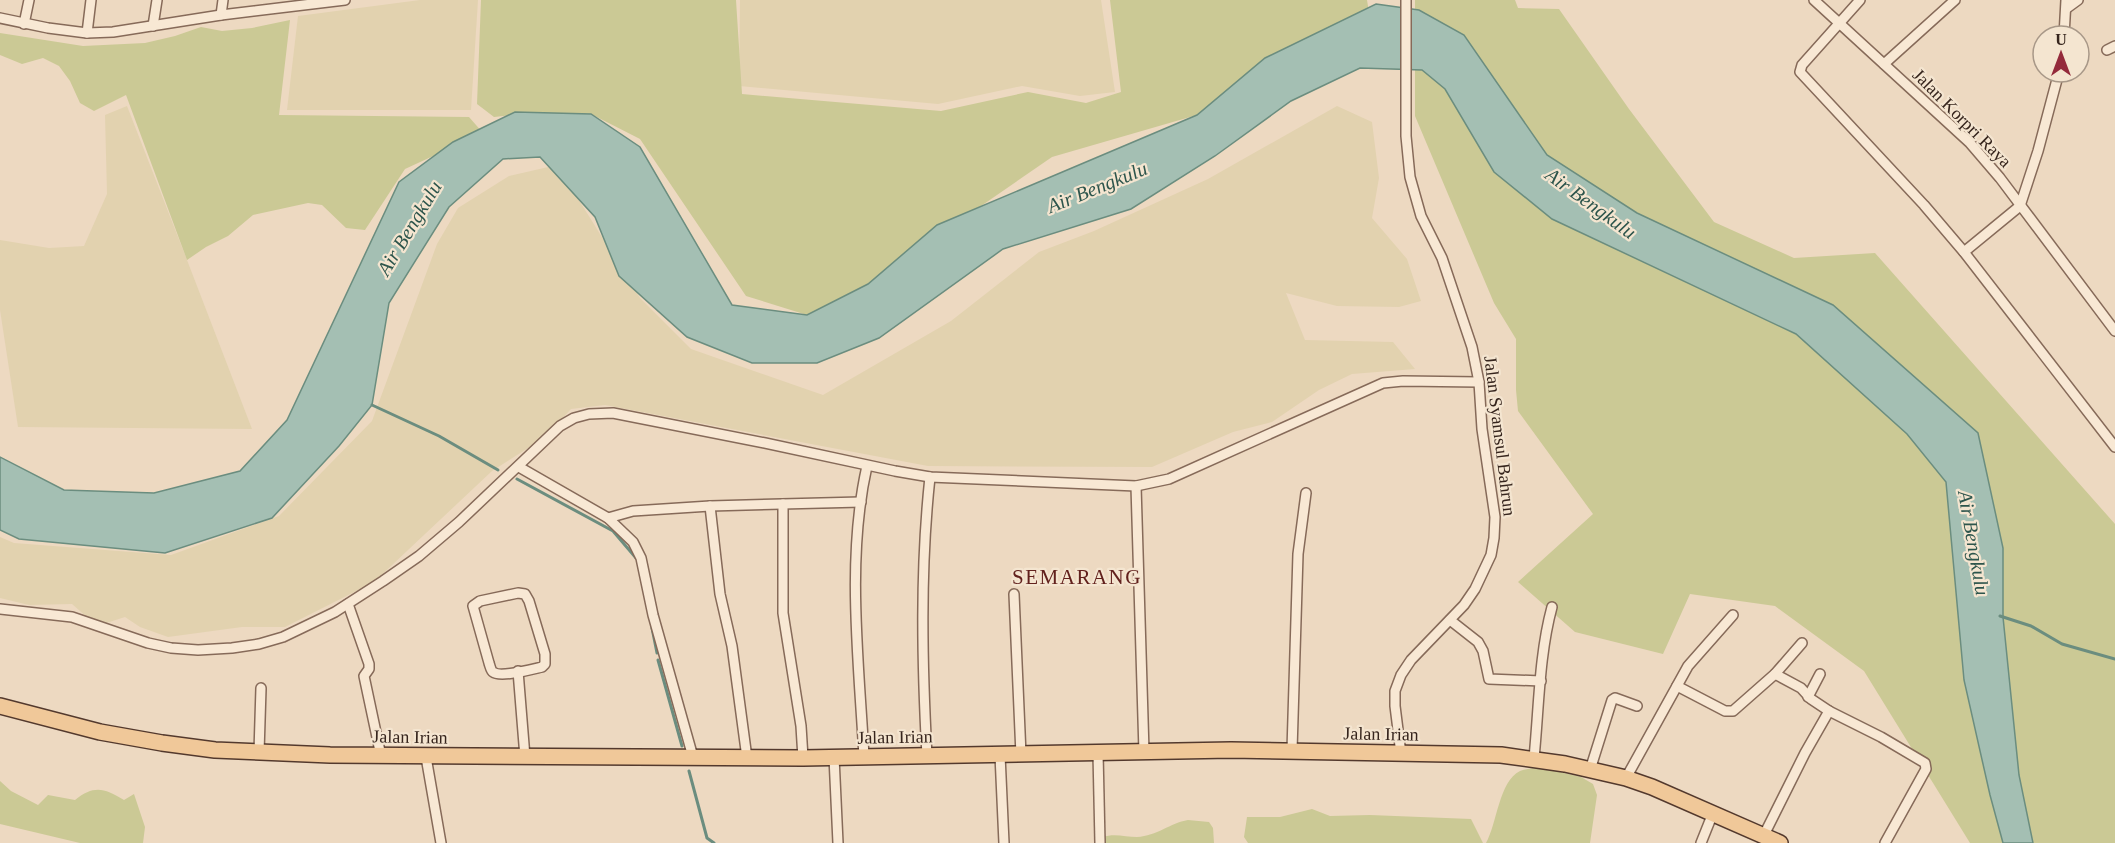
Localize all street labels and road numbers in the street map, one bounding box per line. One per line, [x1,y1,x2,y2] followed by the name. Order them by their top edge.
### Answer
[1909,65,2015,171] street label: Jalan Korpri Raya
[1480,355,1520,517] street label: Jalan Syamsul Bahrun
[1343,723,1419,745] street label: Jalan Irian
[372,726,448,748] street label: Jalan Irian
[857,726,933,748] street label: Jalan Irian

